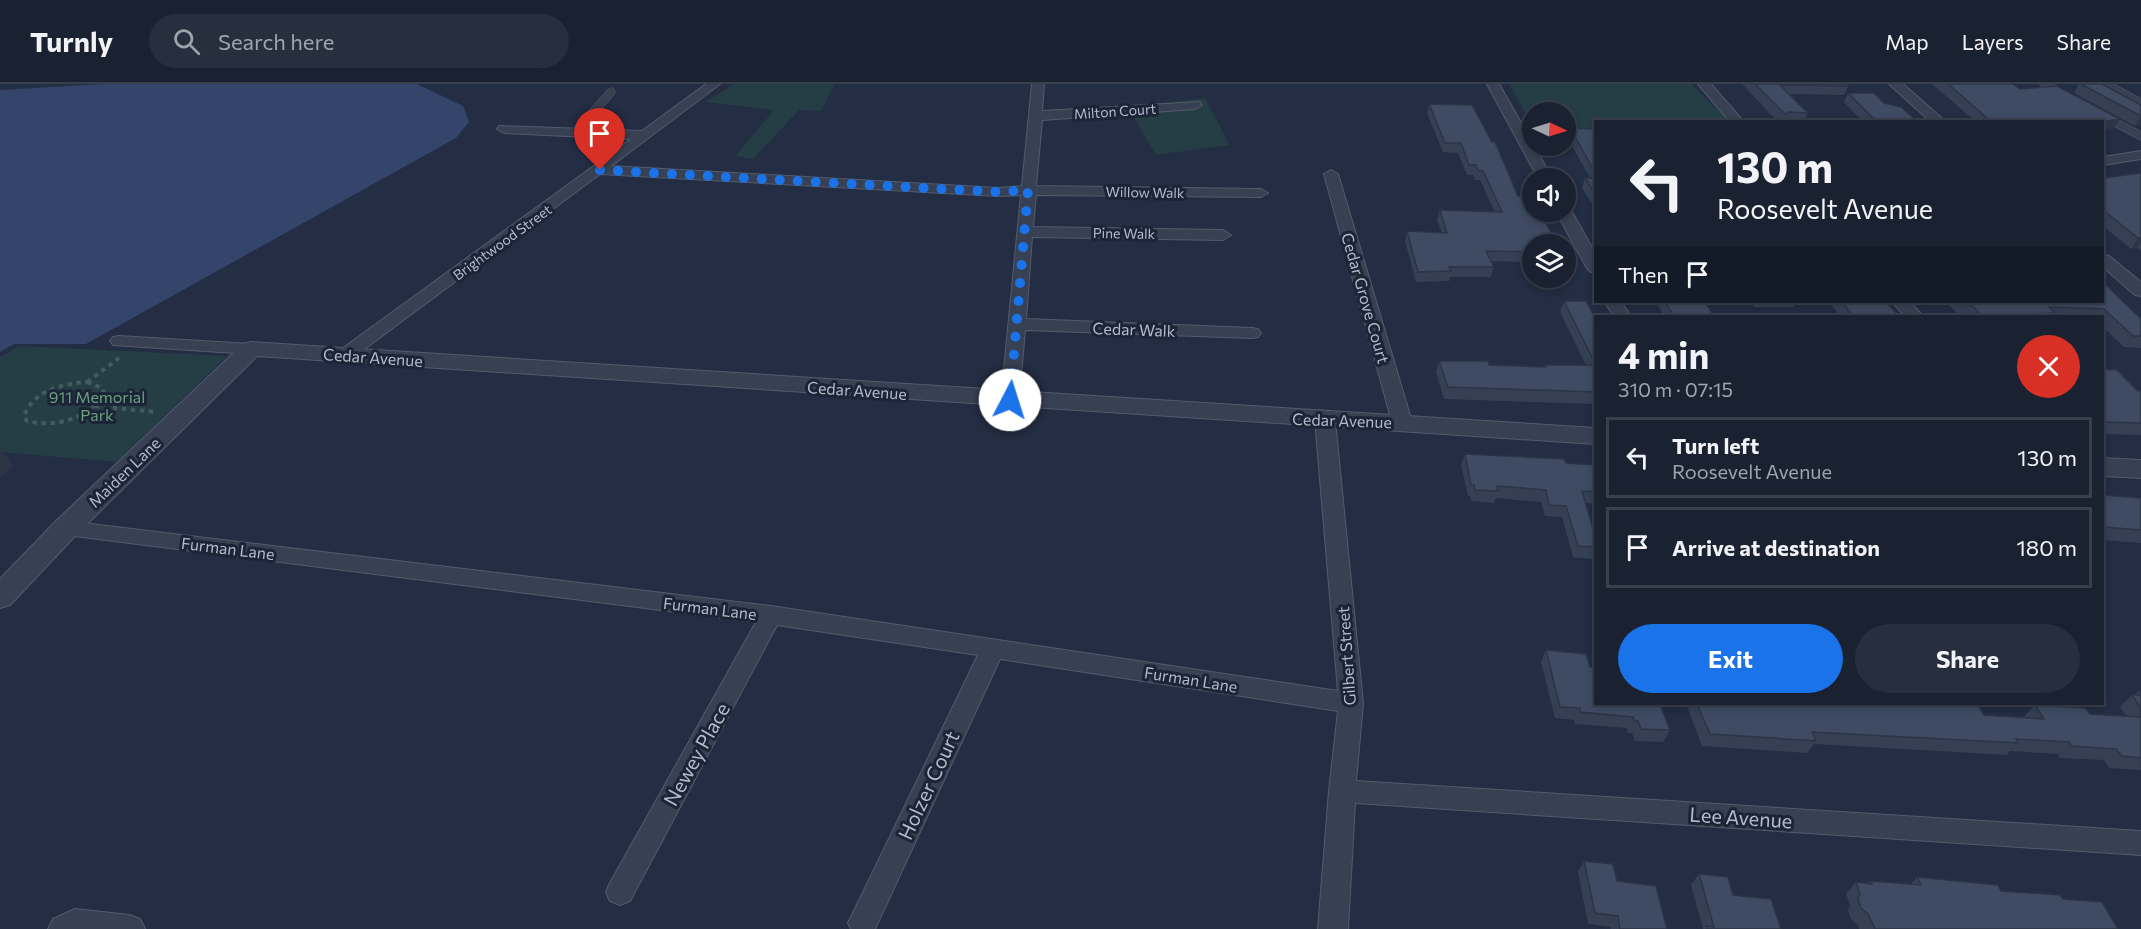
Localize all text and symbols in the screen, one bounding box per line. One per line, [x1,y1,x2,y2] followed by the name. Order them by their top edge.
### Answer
[149,14,569,68] search box
[30,24,113,58] text: Turnly
[170,25,203,58] icon: search
[218,28,334,55] text: Search here
[1885,29,1929,54] text: Map
[1962,29,2024,54] text: Layers
[2057,29,2111,54] text: Share
[1073,100,1157,122] street label: Milton Court
[1522,102,1576,156] north arrow
[1522,102,1576,288] map controls
[574,108,625,170] pin
[583,117,616,150] icon: arrive
[1717,140,1833,192] text: 130 m
[1618,144,1696,222] icon: left
[1522,168,1576,222] button: sound
[1105,183,1185,201] street label: Willow Walk
[1717,192,1933,225] text: Roosevelt Avenue
[449,200,555,283] street label: Brightwood Street
[1093,224,1156,242] street label: Pine Walk
[1338,230,1394,366] street label: Cedar Grove Court
[1522,234,1576,288] button: layers
[1681,258,1714,291] icon: arrive
[1618,261,1669,288] text: Then
[1092,318,1176,340] street label: Cedar Walk
[1618,332,1709,376] text: 4 min
[2017,335,2080,398] button: close
[323,344,423,370] street label: Cedar Avenue
[978,368,1042,432] position arrow
[807,377,907,403] street label: Cedar Avenue
[1618,377,1733,401] text: 310 m · 07:15
[49,387,145,424] park label: 911 Memorial Park
[1292,409,1392,431] street label: Cedar Avenue
[1672,432,1759,459] text: Turn left
[84,433,164,511] street label: Maiden Lane
[1621,441,1654,474] icon: left
[2017,444,2077,471] text: 130 m
[1672,459,1832,483] text: Roosevelt Avenue
[1621,531,1654,564] icon: arrive
[180,533,276,563] street label: Furman Lane
[1672,534,1880,561] text: Arrive at destination
[2016,534,2077,561] text: 180 m
[662,593,758,623] street label: Furman Lane
[1333,605,1359,706] street label: Gilbert Street
[1618,624,1843,693] button: Exit
[1855,624,2080,693] button: Share
[1143,662,1239,696] street label: Furman Lane
[658,698,734,810] street label: Newey Place
[892,727,964,843] street label: Holzer Court
[1689,801,1793,833] street label: Lee Avenue

